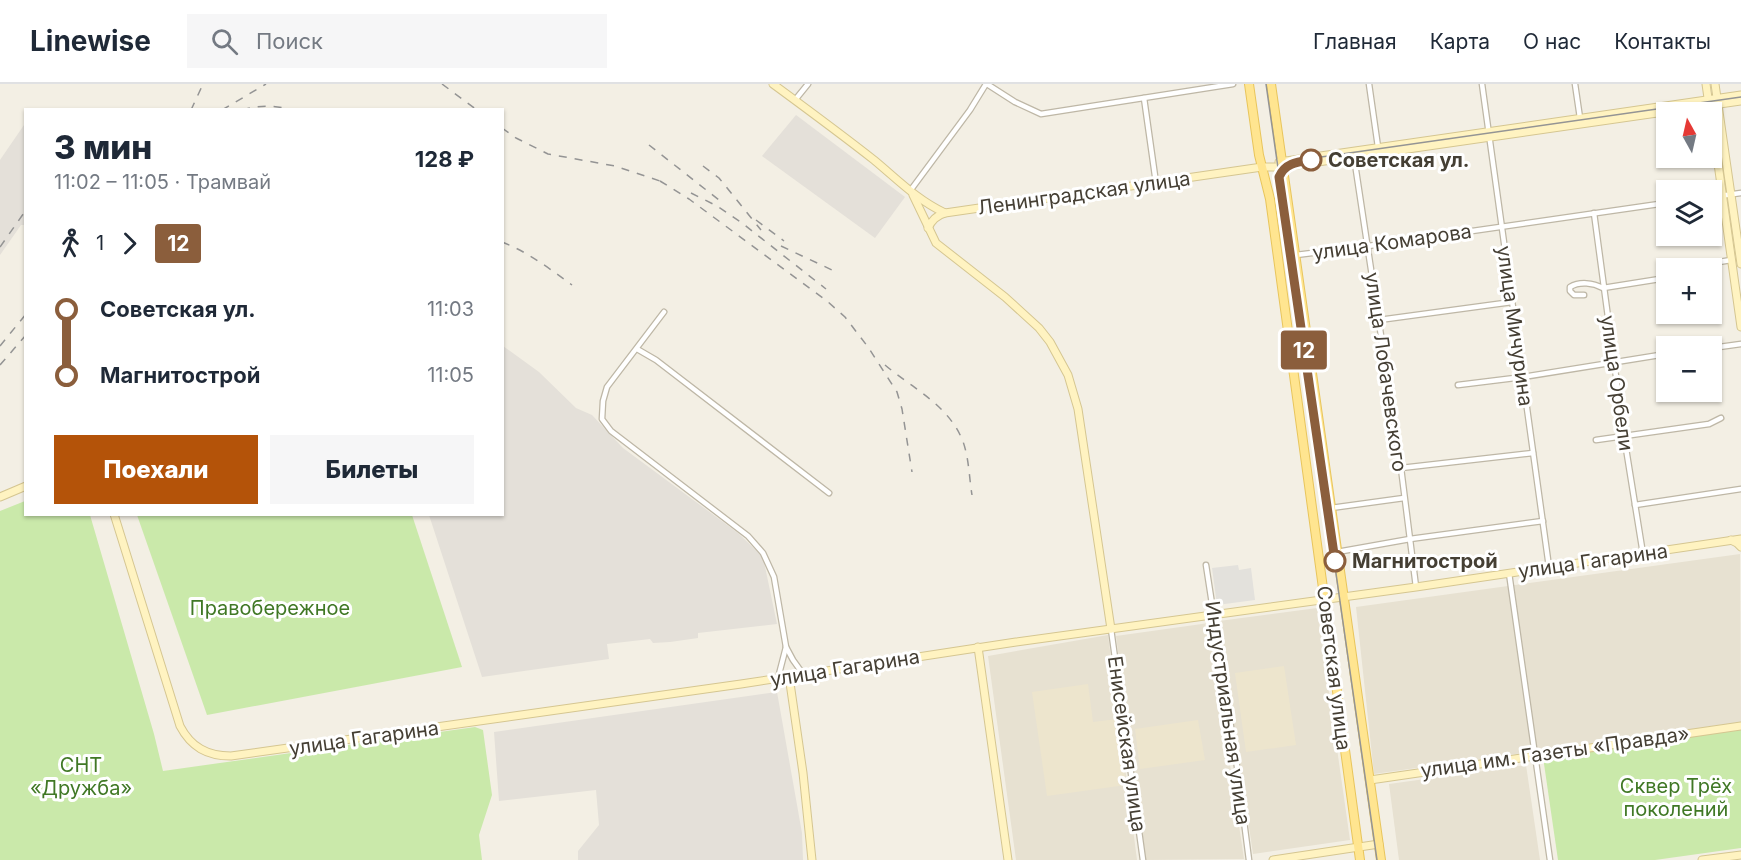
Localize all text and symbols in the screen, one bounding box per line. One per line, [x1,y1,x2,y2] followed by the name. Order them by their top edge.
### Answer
[187,14,607,68] search box
[30,24,151,58] text: Linewise
[208,25,241,58] icon: search
[256,28,323,54] text: Поиск
[1313,29,1397,54] text: Главная
[1430,29,1490,54] text: Карта
[1523,29,1581,54] text: О нас
[1614,29,1711,54] text: Контакты
[1656,102,1722,168] north arrow
[1656,102,1722,402] map controls
[54,127,152,167] text: 3 мин
[415,146,474,172] text: 128 ₽
[1328,148,1469,172] place label: Советская ул.
[1300,149,1322,171] marker: Советская ул.
[976,166,1192,220] street label: Ленинградская улица
[54,170,271,194] text: 11:02 – 11:05 · Трамвай
[1656,180,1722,246] button: layers
[1311,219,1473,265] street label: улица Комарова
[54,227,87,260] icon: walk
[113,227,146,260] icon: forward
[96,231,104,255] text: 1
[167,231,189,256] text: 12
[1492,244,1538,408] street label: улица Мичурина
[1656,258,1722,324] button: +
[1360,271,1412,473] street label: улица Лобачевского
[100,296,256,322] text: Советская ул.
[427,297,474,321] text: 11:03
[1596,314,1638,452] street label: улица Орбели
[1277,330,1331,370] line badge: 12
[1656,336,1722,402] button: −
[1293,338,1315,363] text: 12
[100,362,260,388] text: Магнитострой
[427,363,474,387] text: 11:05
[54,435,258,504] button: Поехали
[270,435,474,504] button: Билеты
[1517,539,1669,583] street label: улица Гагарина
[1352,549,1498,573] place label: Магнитострой
[1324,550,1346,572] marker: Магнитострой
[1312,584,1356,752] street label: Советская улица
[190,596,350,620] park label: Правобережное
[1200,599,1256,827] street label: Индустриальная улица
[769,644,921,692] street label: улица Гагарина
[1103,654,1151,834] street label: Енисейская улица
[288,716,440,760] street label: улица Гагарина
[1419,721,1691,783] street label: улица им. Газеты «Правда»
[30,753,132,800] park label: СНТ «Дружба»
[1620,774,1732,821] park label: Сквер Трёх поколений

